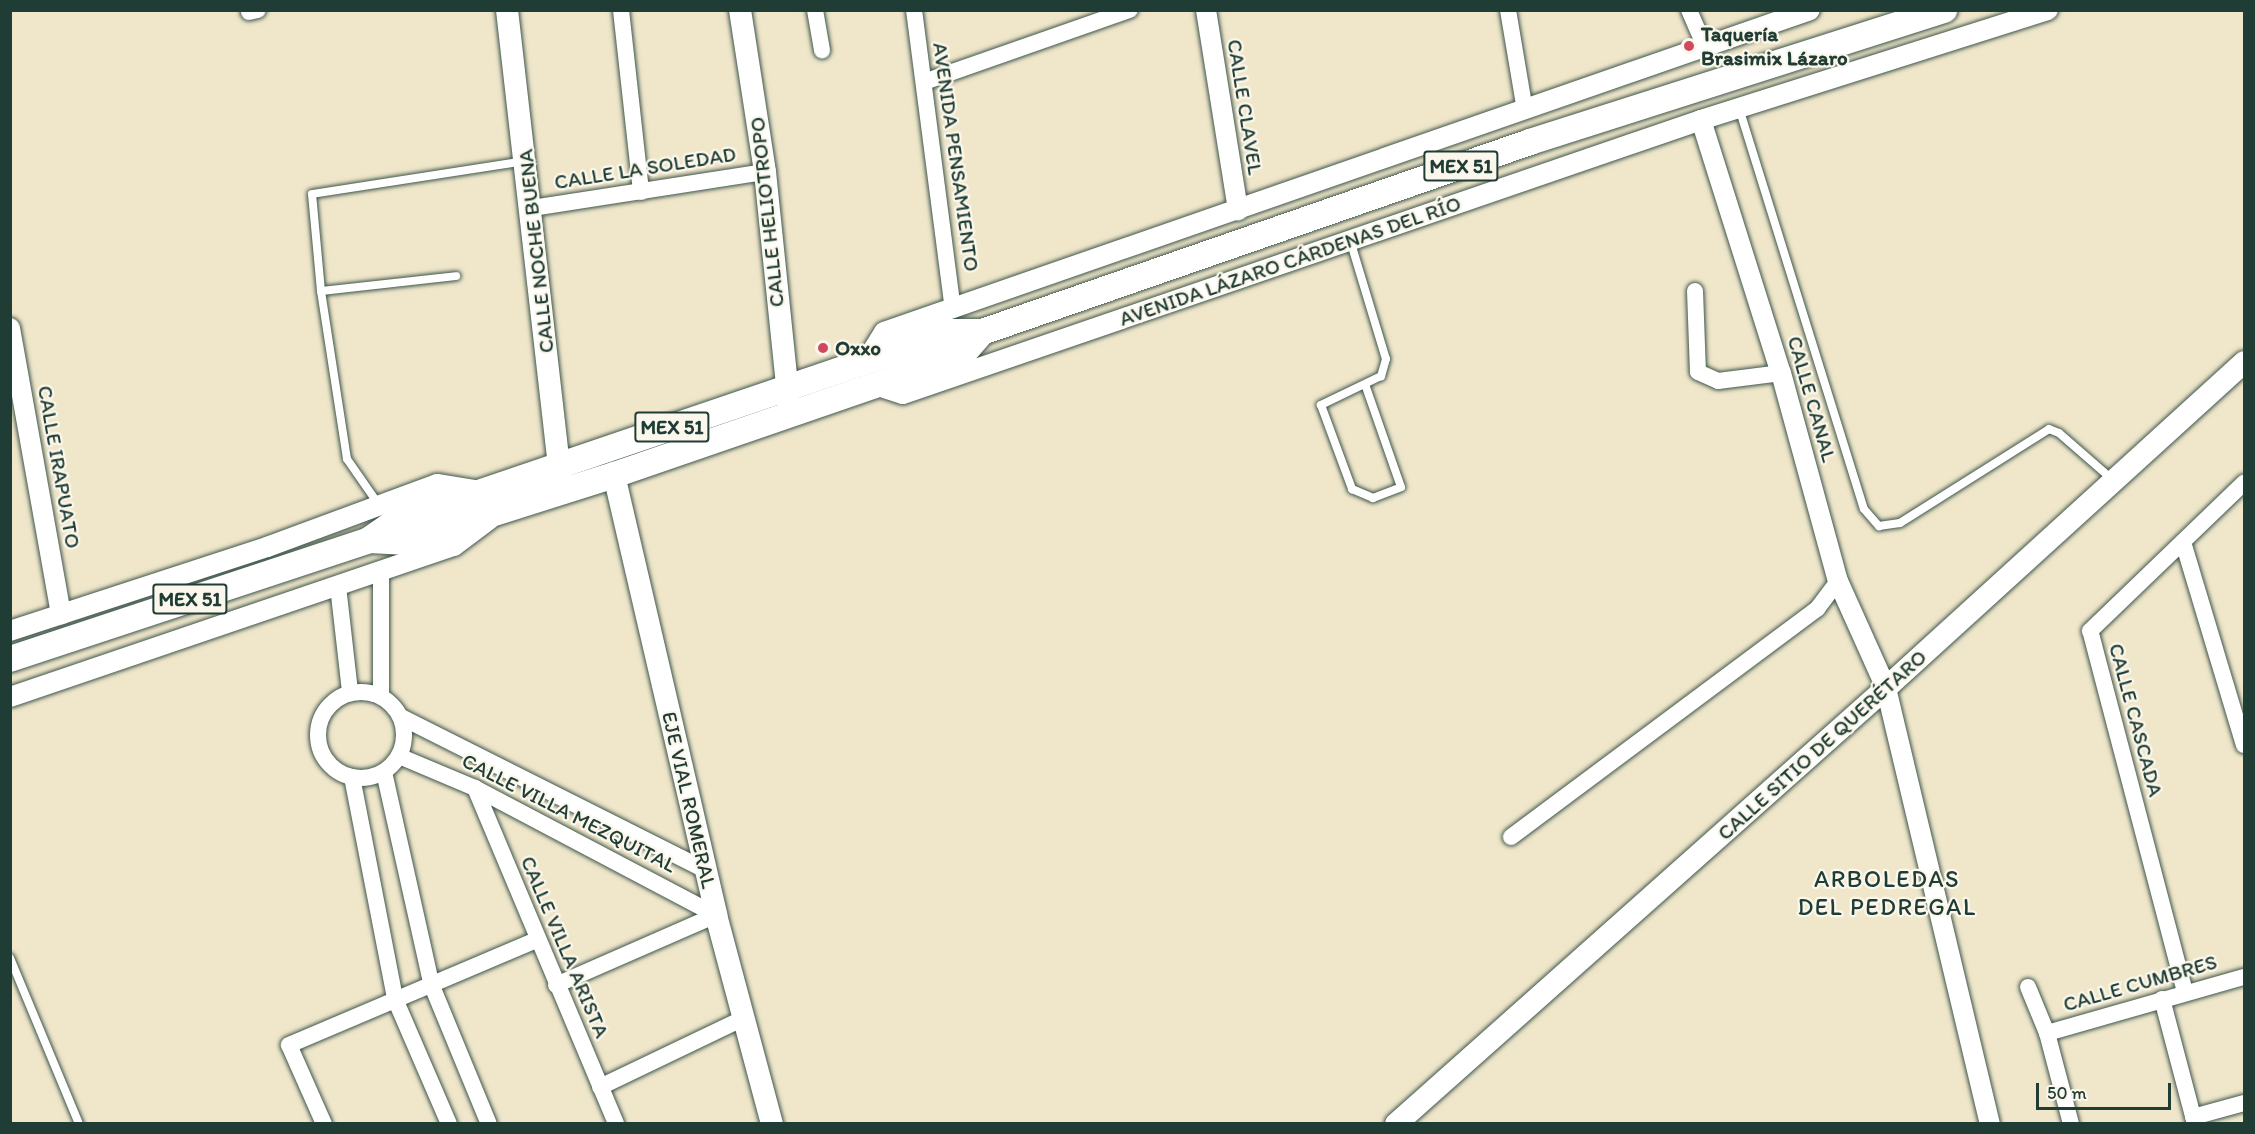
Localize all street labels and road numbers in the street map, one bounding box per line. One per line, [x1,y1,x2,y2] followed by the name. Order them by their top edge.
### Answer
[1222,37,1268,177] street label: CALLE CLAVEL
[927,41,985,273] street label: AVENIDA PENSAMIENTO
[745,117,789,307] street label: CALLE HELIOTROPO
[552,141,738,195] street label: CALLE LA SOLEDAD
[513,148,559,354] street label: CALLE NOCHE BUENA
[1422,149,1500,183] road number: MEX 51
[1116,191,1464,331] street label: AVENIDA LÁZARO CÁRDENAS DEL RÍO
[1782,333,1842,465] street label: CALLE CANAL
[32,384,86,550] street label: CALLE IRAPUATO
[633,410,711,444] road number: MEX 51
[151,582,229,616] road number: MEX 51
[2103,641,2169,799] street label: CALLE CASCADA
[1713,645,1931,845] street label: CALLE SITIO DE QUERÉTARO
[656,709,722,891] street label: EJE VIAL ROMERAL
[458,748,680,878] street label: CALLE VILLA MEZQUITAL
[516,853,614,1041] street label: CALLE VILLA ARISTA
[2060,949,2220,1017] street label: CALLE CUMBRES

